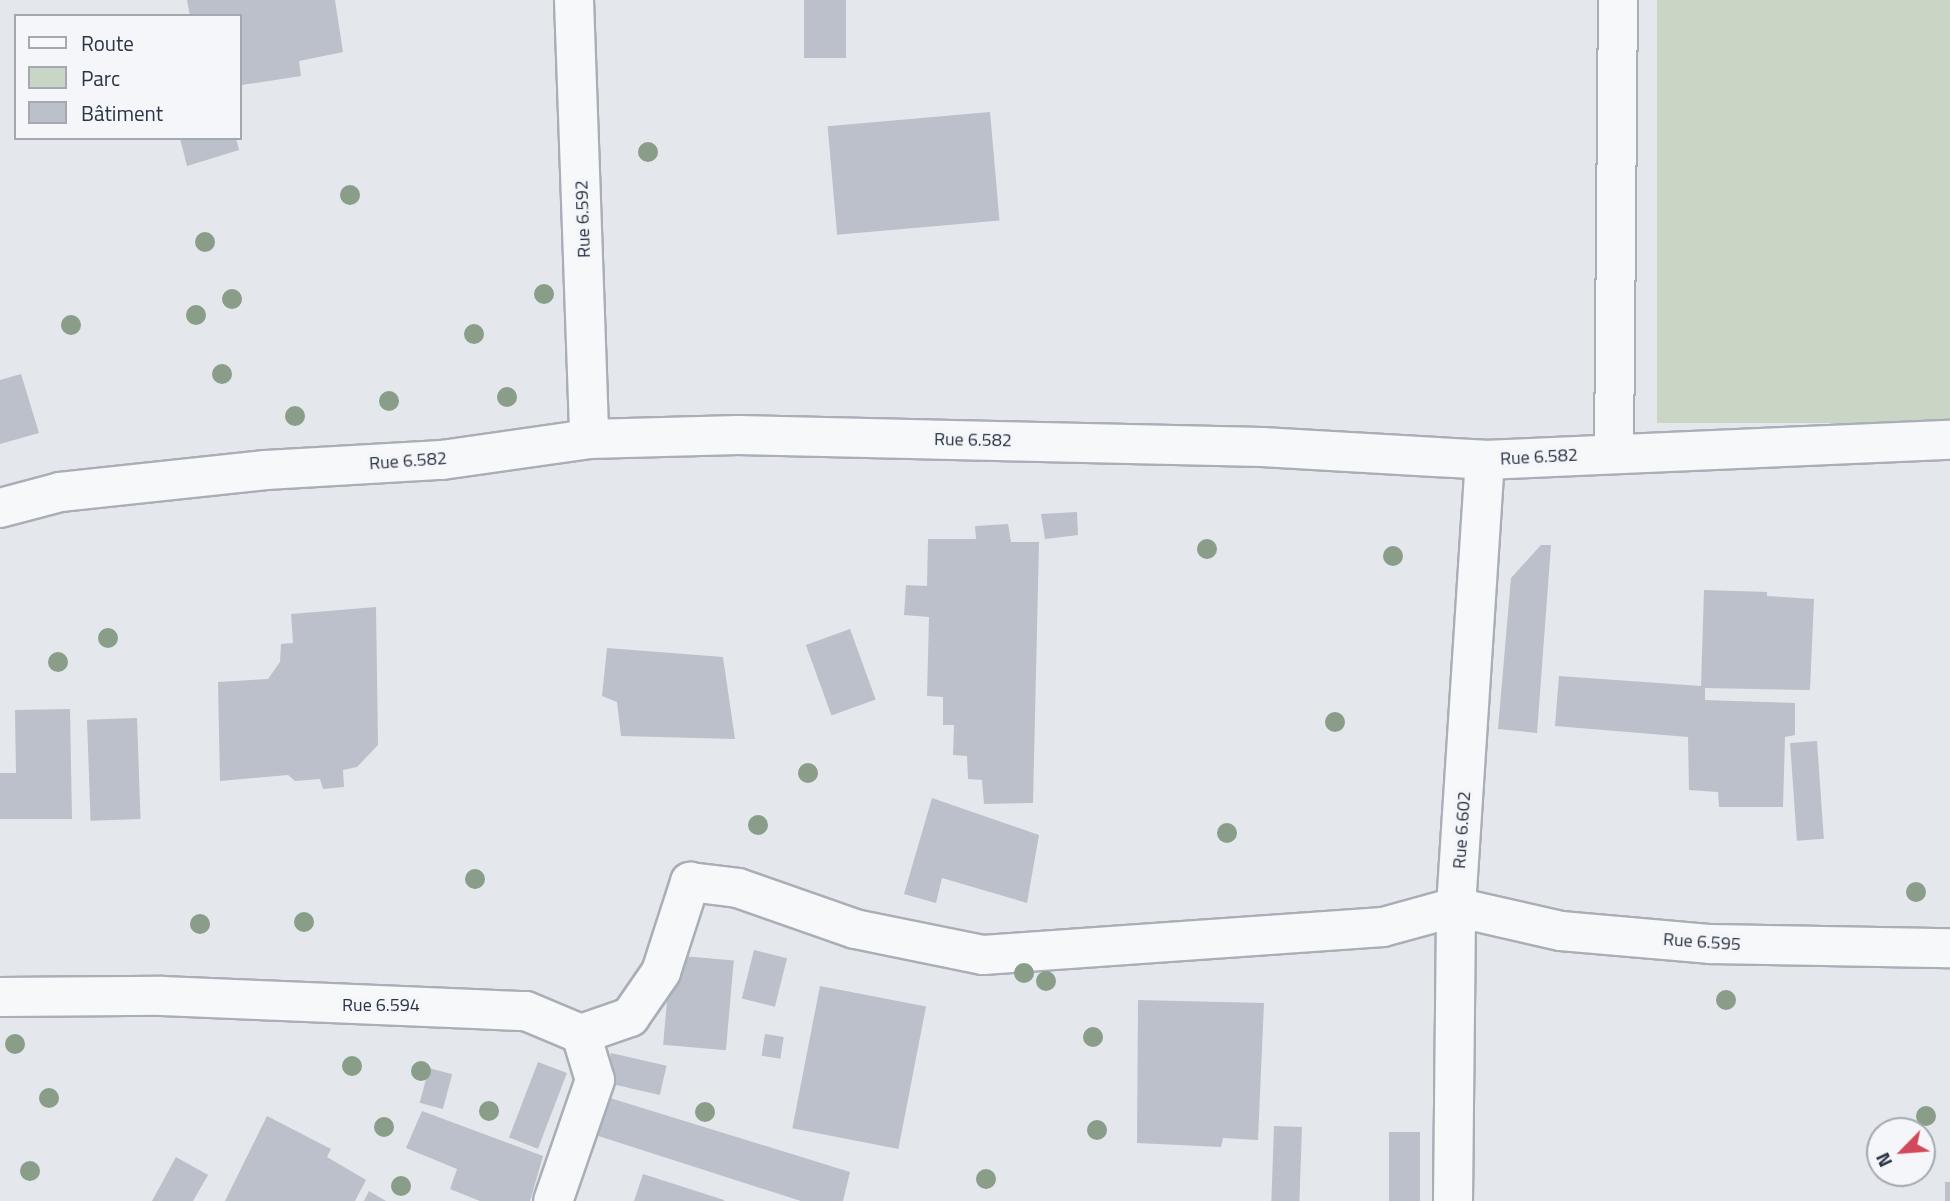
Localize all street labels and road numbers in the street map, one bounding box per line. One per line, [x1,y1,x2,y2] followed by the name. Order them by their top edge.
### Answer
[571,180,595,258] street label: Rue 6.592
[934,429,1012,451] street label: Rue 6.582
[1500,444,1578,470] street label: Rue 6.582
[368,448,448,474] street label: Rue 6.582
[1449,790,1475,870] street label: Rue 6.602
[1662,929,1742,955] street label: Rue 6.595
[342,994,420,1016] street label: Rue 6.594

